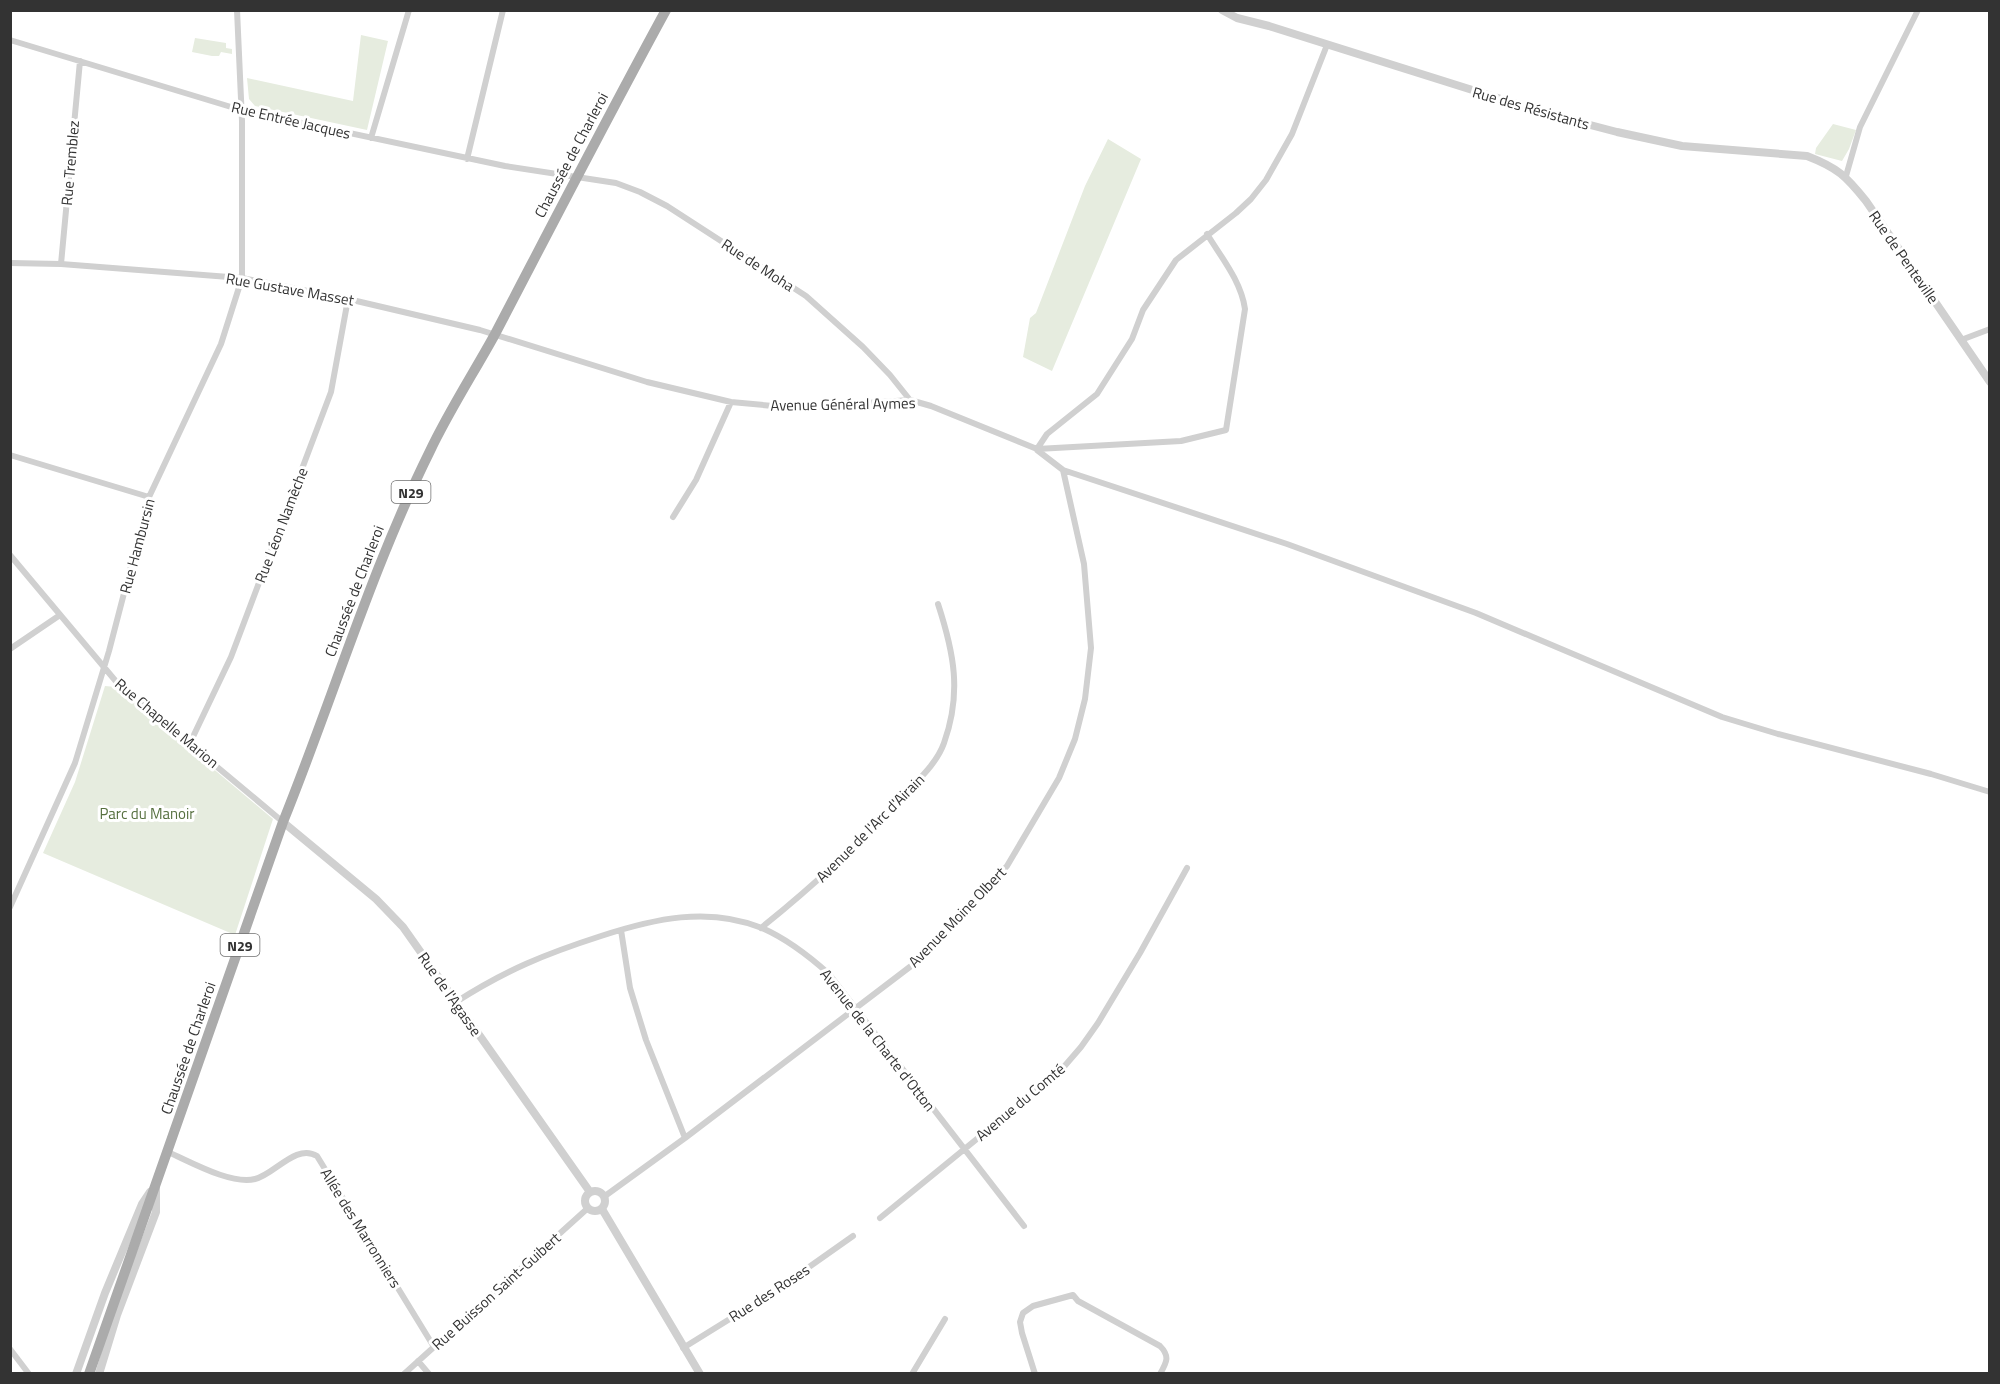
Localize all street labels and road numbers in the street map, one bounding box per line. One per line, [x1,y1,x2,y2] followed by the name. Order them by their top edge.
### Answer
[1470,80,1592,136] street label: Rue des Résistants
[528,88,614,222] street label: Chaussée de Charleroi
[229,95,353,145] street label: Rue Entrée Jacques
[55,119,85,207] street label: Rue Tremblez
[1863,206,1945,308] street label: Rue de Penteville
[717,233,799,297] street label: Rue de Moha
[224,266,357,312] street label: Rue Gustave Masset
[770,391,916,417] street label: Avenue Général Aymes
[248,464,314,586] street label: Rue Léon Namèche
[392,481,430,503] road number: N29
[113,496,161,596] street label: Rue Hambursin
[318,522,390,660] street label: Chaussée de Charleroi
[110,673,224,773] street label: Rue Chapelle Marion
[810,768,930,888] street label: Avenue de l'Arc d'Airain
[903,861,1012,973] street label: Avenue Moine Olbert
[220,934,260,956] road number: N29
[412,947,488,1041] street label: Rue de l'Agasse
[815,964,941,1116] street label: Avenue de la Charte d'Otton
[154,978,222,1118] street label: Chaussée de Charleroi
[970,1058,1070,1146] street label: Avenue du Comté
[315,1164,407,1292] street label: Allée des Marronniers
[426,1226,566,1355] street label: Rue Buisson Saint-Guibert
[724,1258,814,1328] street label: Rue des Roses

